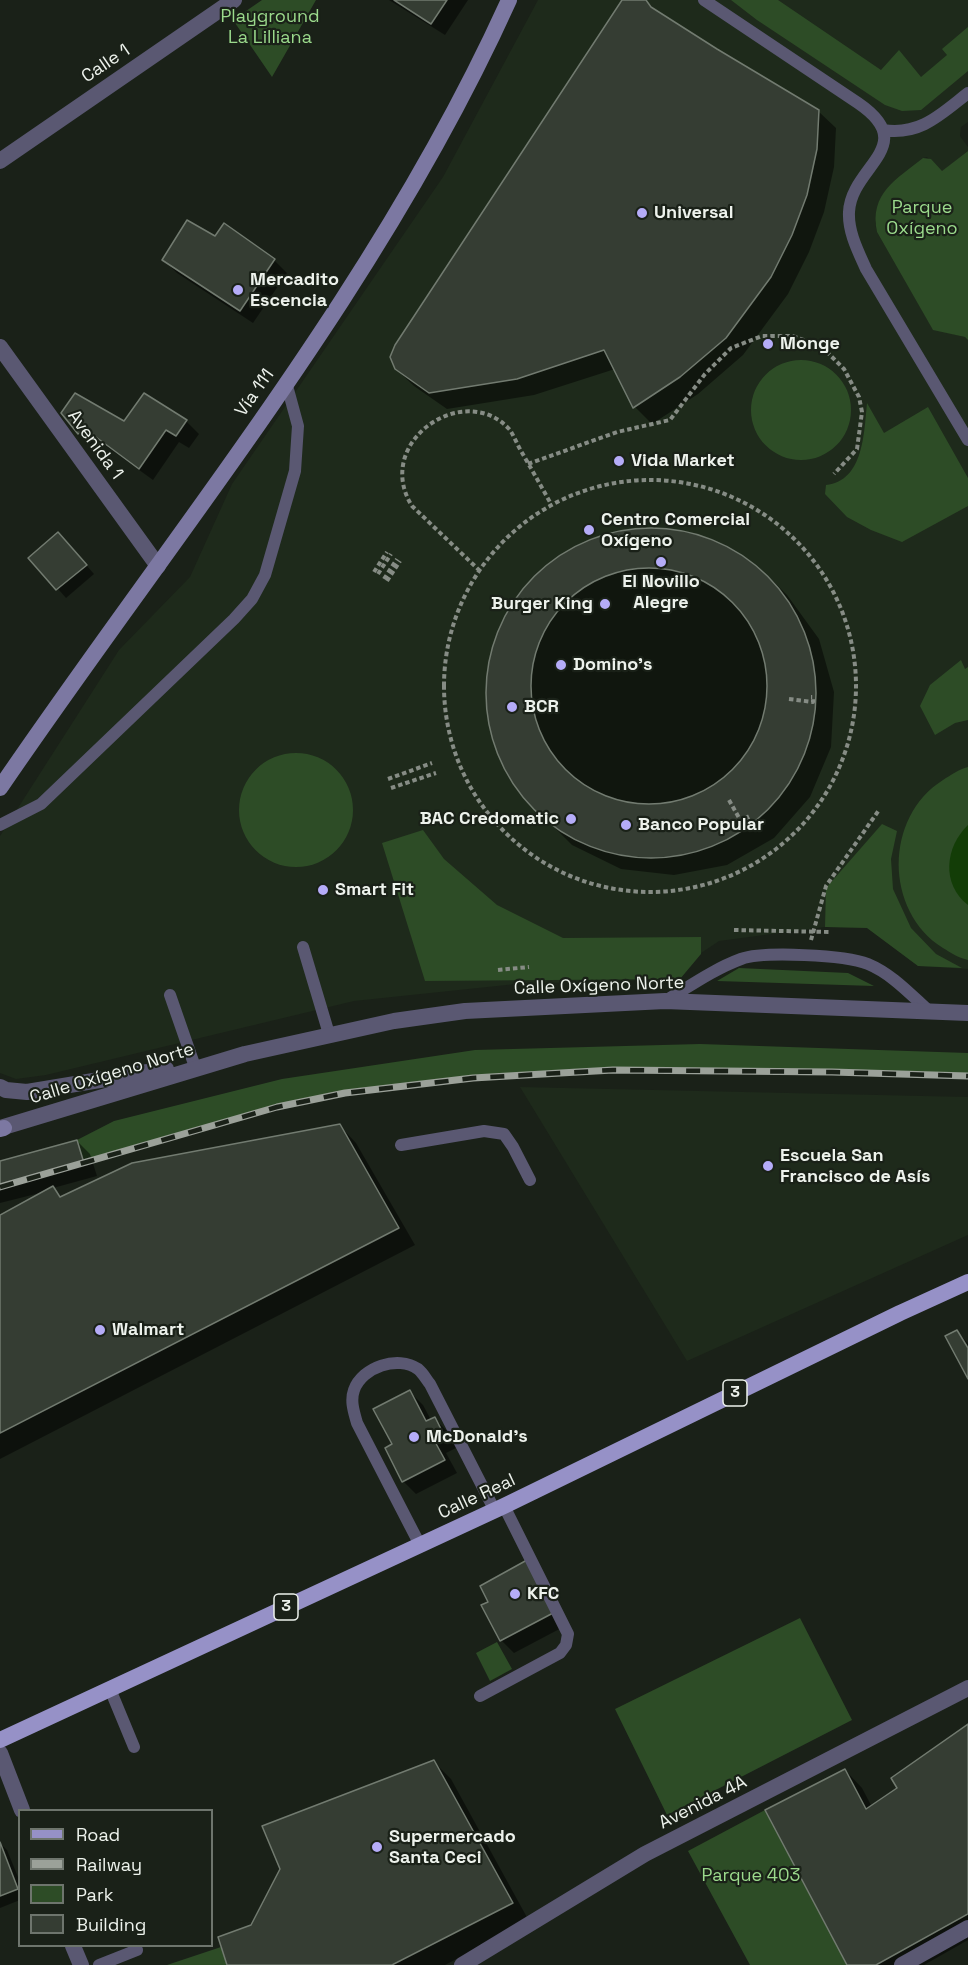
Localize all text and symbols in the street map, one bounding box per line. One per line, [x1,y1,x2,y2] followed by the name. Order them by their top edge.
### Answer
[220,6,320,48] park label: Playground La Lilliana
[78,40,134,88] street label: Calle 1
[886,197,958,240] park label: Parque Oxígeno
[654,202,733,224] place label: Universal
[635,206,649,220] marker: Universal
[250,269,339,312] place label: Mercadito Escencia
[231,283,245,297] marker: Mercadito Escencia
[780,333,840,355] place label: Monge
[761,337,775,351] marker: Monge
[231,365,279,421] street label: Vía 111
[63,406,127,484] street label: Avenida 1
[631,450,735,472] place label: Vida Market
[612,454,626,468] marker: Vida Market
[601,509,750,552] place label: Centro Comercial Oxígeno
[582,523,596,537] marker: Centro Comercial Oxígeno
[654,555,668,569] marker: El Novillo Alegre
[622,571,700,614] place label: El Novillo Alegre
[491,593,593,615] place label: Burger King
[598,597,612,611] marker: Burger King
[573,654,652,676] place label: Domino's
[554,658,568,672] marker: Domino's
[524,696,559,718] place label: BCR
[505,700,519,714] marker: BCR
[420,808,559,830] place label: BAC Credomatic
[564,812,578,826] marker: BAC Credomatic
[638,814,764,836] place label: Banco Popular
[619,818,633,832] marker: Banco Popular
[335,879,414,901] place label: Smart Fit
[316,883,330,897] marker: Smart Fit
[513,972,685,1000] street label: Calle Oxígeno Norte
[27,1039,197,1109] street label: Calle Oxígeno Norte
[780,1145,930,1188] place label: Escuela San Francisco de Asís
[761,1159,775,1173] marker: Escuela San Francisco de Asís
[112,1319,184,1341] place label: Walmart
[93,1323,107,1337] marker: Walmart
[723,1380,747,1406] road number: 3
[426,1426,528,1448] place label: McDonald's
[407,1430,421,1444] marker: McDonald's
[435,1470,519,1524] street label: Calle Real
[527,1583,559,1605] place label: KFC
[508,1587,522,1601] marker: KFC
[274,1594,298,1620] road number: 3
[656,1772,750,1834] street label: Avenida 4A
[18,1809,213,1947] legend
[76,1823,120,1846] text: Road
[389,1826,516,1868] place label: Supermercado Santa Ceci
[370,1840,384,1854] marker: Supermercado Santa Ceci
[76,1853,142,1876] text: Railway
[702,1865,800,1887] park label: Parque 403
[76,1883,113,1906] text: Park
[76,1913,146,1936] text: Building

